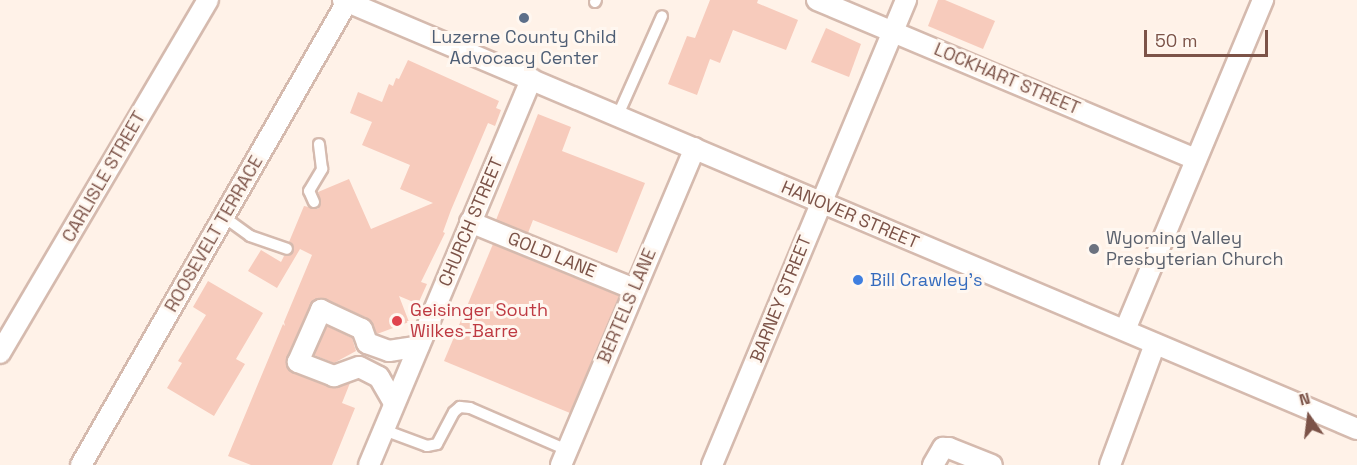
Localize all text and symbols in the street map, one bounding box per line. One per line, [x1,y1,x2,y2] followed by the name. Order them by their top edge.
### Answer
[517,11,531,25] marker: Luzerne County Child Advocacy Center
[1147,18,1272,56] scale bar
[432,27,616,70] place label: Luzerne County Child Advocacy Center
[1155,29,1197,52] text: 50 m
[931,38,1083,120] street label: LOCKHART STREET
[58,108,150,246] street label: CARLISLE STREET
[160,152,268,316] street label: ROOSEVELT TERRACE
[434,154,508,290] street label: CHURCH STREET
[778,176,922,254] street label: HANOVER STREET
[505,227,599,283] street label: GOLD LANE
[1106,228,1284,270] place label: Wyoming Valley Presbyterian Church
[746,232,816,366] street label: BARNEY STREET
[1087,242,1101,256] marker: Wyoming Valley Presbyterian Church
[593,245,661,367] street label: BERTELS LANE
[870,269,982,291] place label: Bill Crawley's
[851,273,865,287] marker: Bill Crawley's
[410,300,548,342] place label: Geisinger South Wilkes-Barre
[388,312,406,330] marker: Geisinger South Wilkes-Barre
[1279,387,1339,447] north arrow
[1297,388,1312,411] text: N

